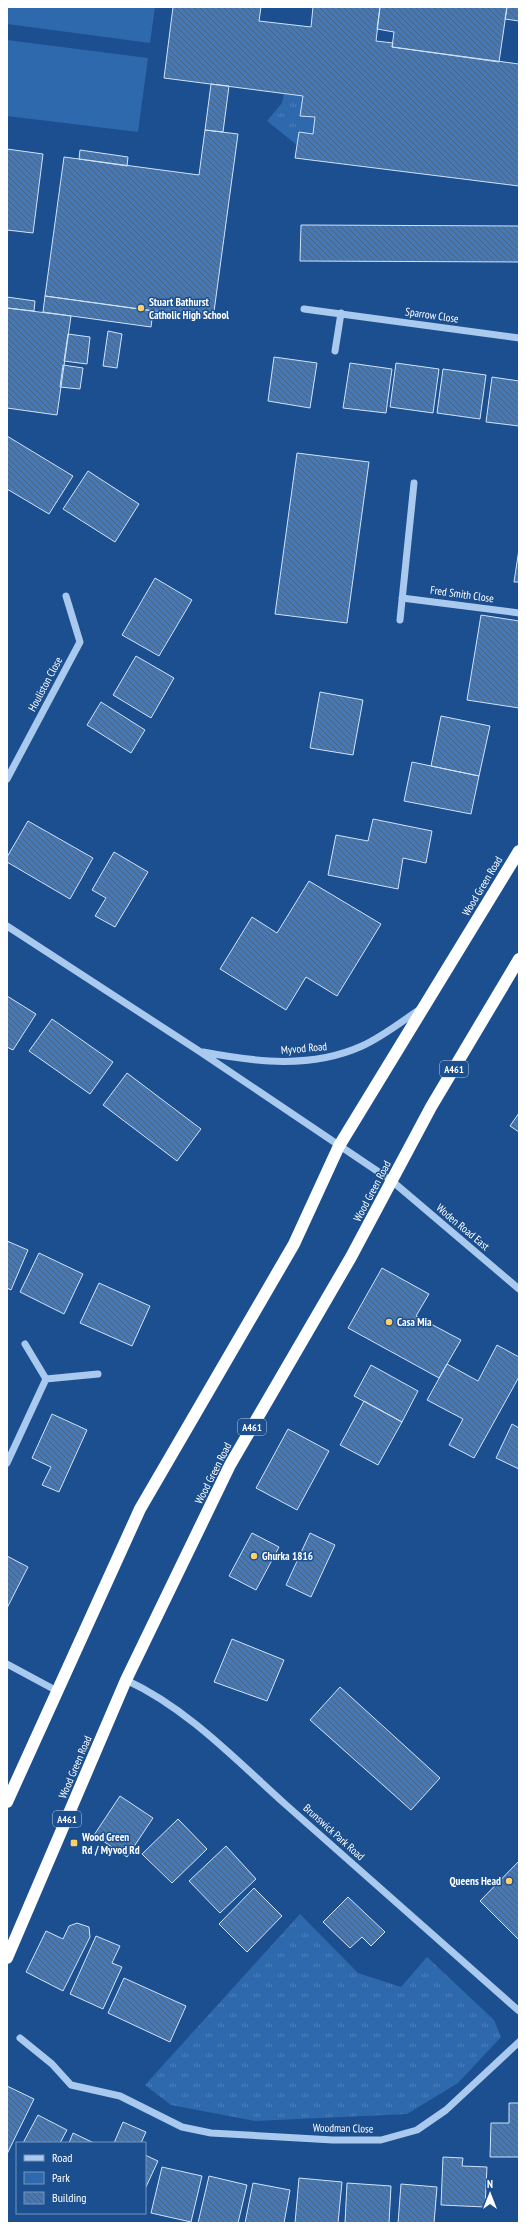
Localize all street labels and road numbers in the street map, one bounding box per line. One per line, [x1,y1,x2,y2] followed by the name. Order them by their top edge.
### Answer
[404,304,460,326] street label: Sparrow Close
[429,583,495,605] street label: Fred Smith Close
[25,654,65,714] street label: Houliston Close
[459,854,505,918] street label: Wood Green Road
[280,1039,328,1057] street label: Myvod Road
[440,1061,468,1077] road number: A461
[350,1158,394,1224] street label: Wood Green Road
[434,1201,492,1253] street label: Woden Road East
[238,1419,266,1435] road number: A461
[192,1440,235,1506] street label: Wood Green Road
[55,1733,95,1801] street label: Wood Green Road
[300,1801,368,1863] street label: Brunswick Park Road
[53,1811,81,1827] road number: A461
[313,2120,374,2136] street label: Woodman Close

